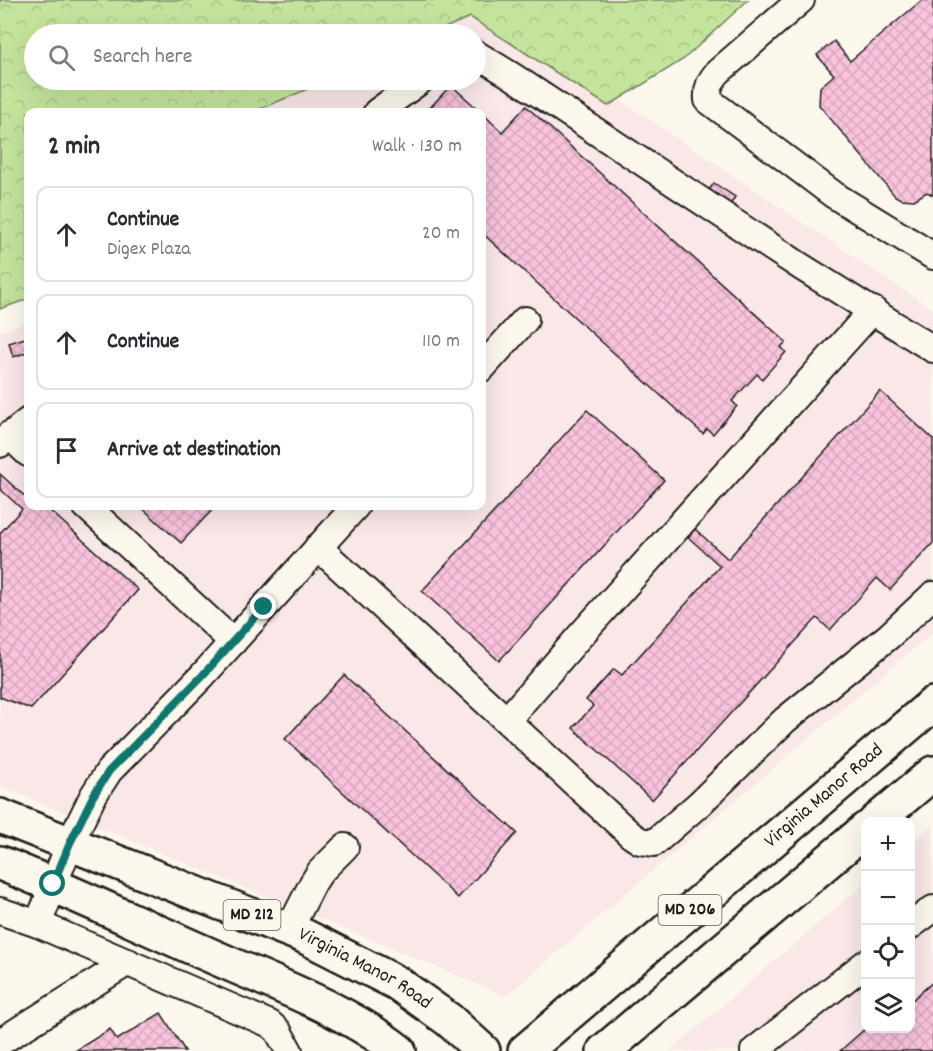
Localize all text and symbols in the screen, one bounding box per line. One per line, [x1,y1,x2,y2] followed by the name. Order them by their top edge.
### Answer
[24,24,486,90] search box
[45,41,78,74] icon: search
[93,42,192,73] text: Search here
[48,129,100,166] text: 2 min
[372,133,462,161] text: Walk · 130 m
[107,205,179,236] text: Continue
[50,218,83,251] icon: ahead
[422,220,460,248] text: 20 m
[107,236,191,264] text: Digex Plaza
[50,326,83,359] icon: ahead
[107,327,179,358] text: Continue
[422,328,460,356] text: 110 m
[50,434,83,467] icon: arrive
[107,435,281,466] text: Arrive at destination
[250,593,276,619] route end
[759,738,890,855] street label: Virginia Manor Road
[861,817,915,1033] map controls
[861,817,915,871] button: +
[39,870,65,896] route start
[861,871,915,925] button: −
[658,895,722,925] road number: MD 206
[224,900,280,930] road number: MD 212
[294,921,437,1017] street label: Virginia Manor Road
[861,925,915,979] button: locate
[861,979,915,1033] button: layers

